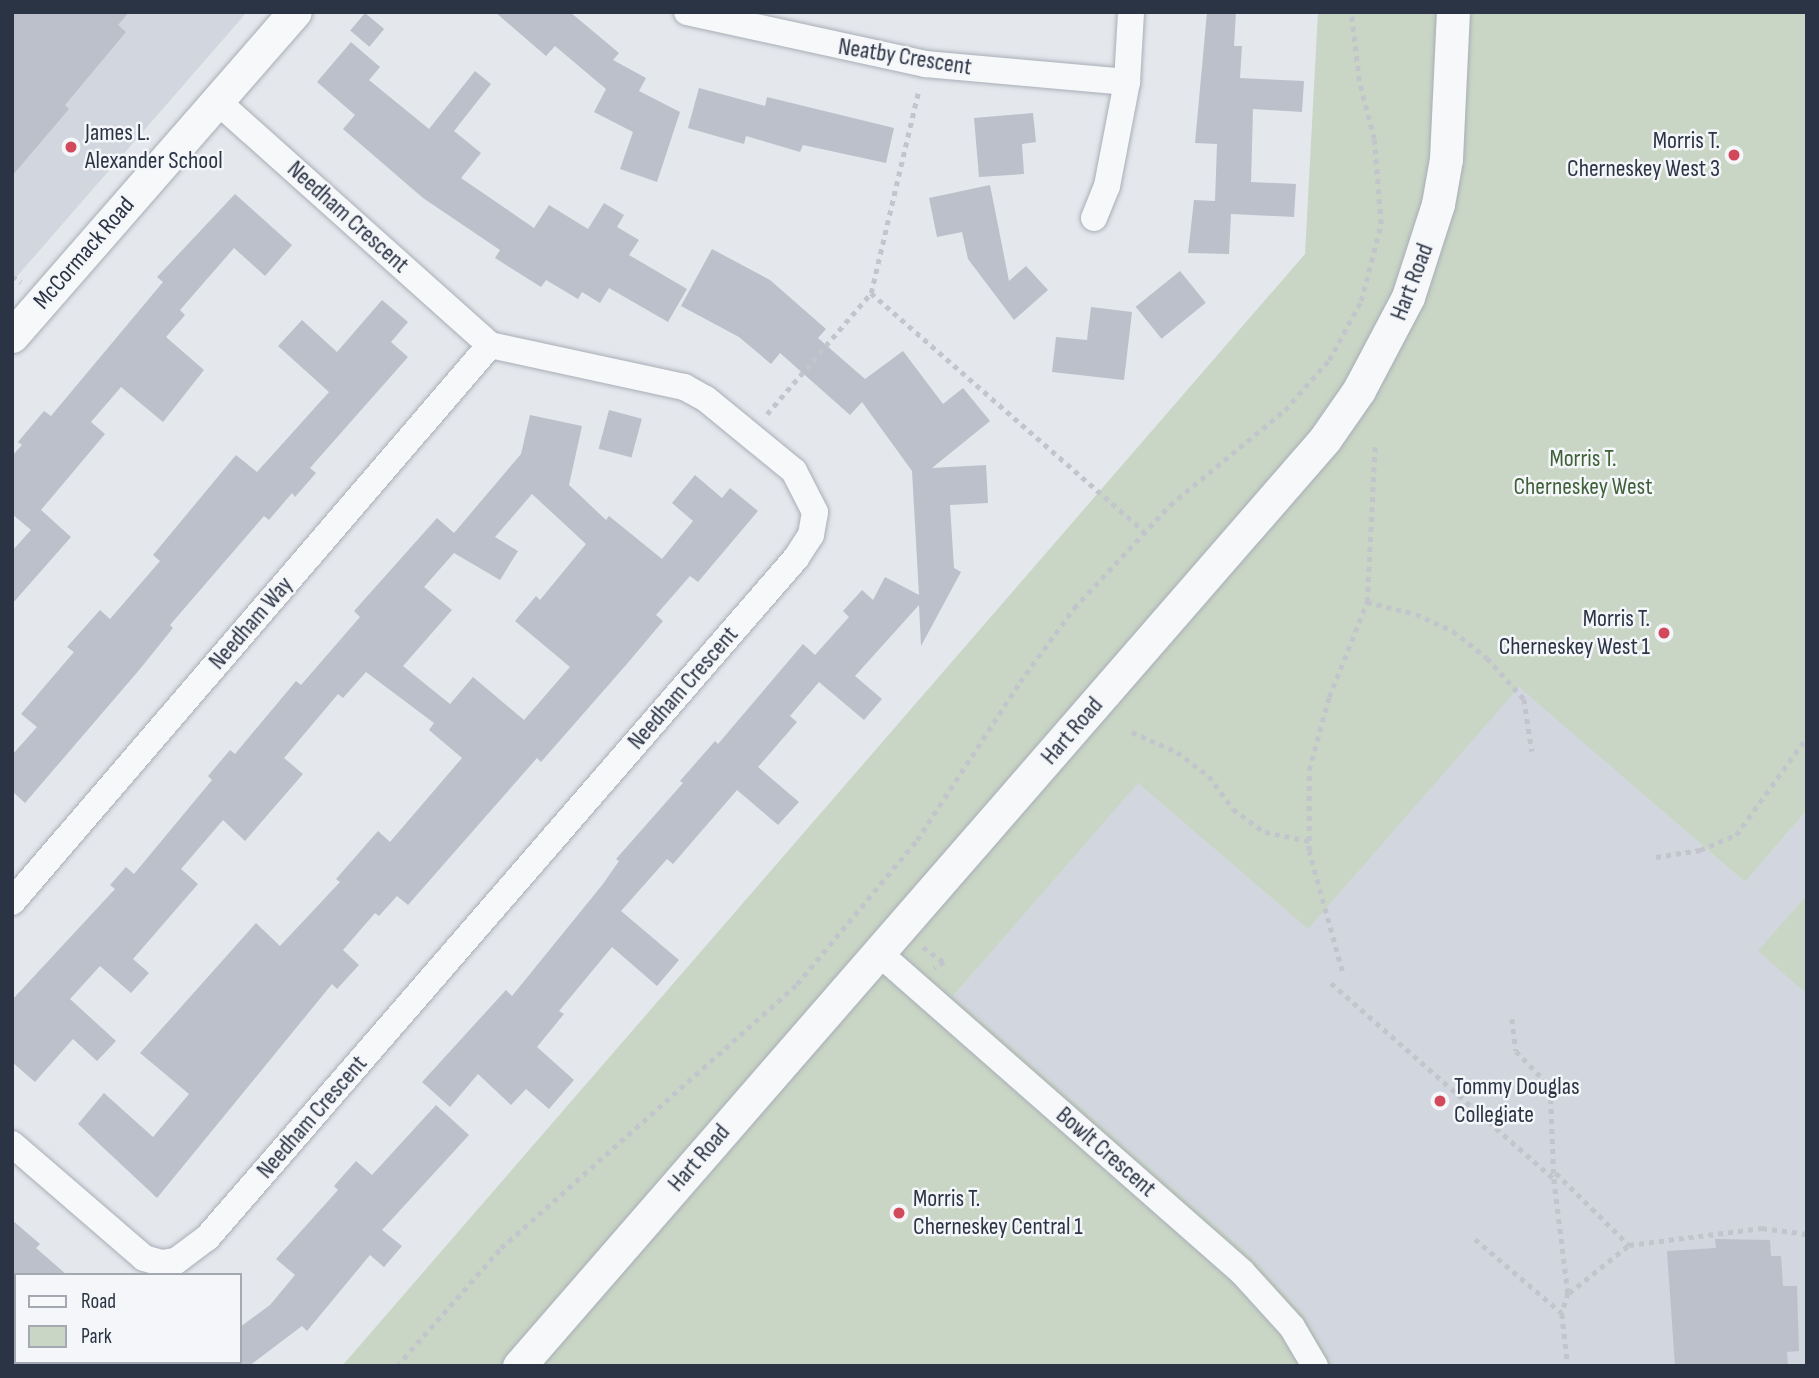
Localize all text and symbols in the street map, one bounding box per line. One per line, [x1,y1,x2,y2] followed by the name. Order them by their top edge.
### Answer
[836,32,974,82] street label: Neatby Crescent
[85,119,223,175] place label: James L. Alexander School
[1567,127,1720,183] place label: Morris T. Cherneskey West 3
[63,139,79,155] marker: James L. Alexander School
[1726,147,1742,163] marker: Morris T. Cherneskey West 3
[281,155,415,279] street label: Needham Crescent
[27,191,141,315] street label: McCormack Road
[1384,240,1440,324] street label: Hart Road
[1513,445,1653,501] park label: Morris T. Cherneskey West
[203,571,299,675] street label: Needham Way
[1499,605,1650,661] place label: Morris T. Cherneskey West 1
[622,621,744,755] street label: Needham Crescent
[1656,625,1672,641] marker: Morris T. Cherneskey West 1
[1035,691,1109,771] street label: Hart Road
[251,1050,373,1184] street label: Needham Crescent
[1454,1073,1580,1129] place label: Tommy Douglas Collegiate
[1432,1093,1448,1109] marker: Tommy Douglas Collegiate
[1050,1101,1162,1203] street label: Bowlt Crescent
[662,1118,736,1198] street label: Hart Road
[913,1185,1083,1241] place label: Morris T. Cherneskey Central 1
[891,1205,907,1221] marker: Morris T. Cherneskey Central 1
[14,1273,242,1364] legend
[81,1289,116,1314] text: Road
[81,1324,112,1349] text: Park

